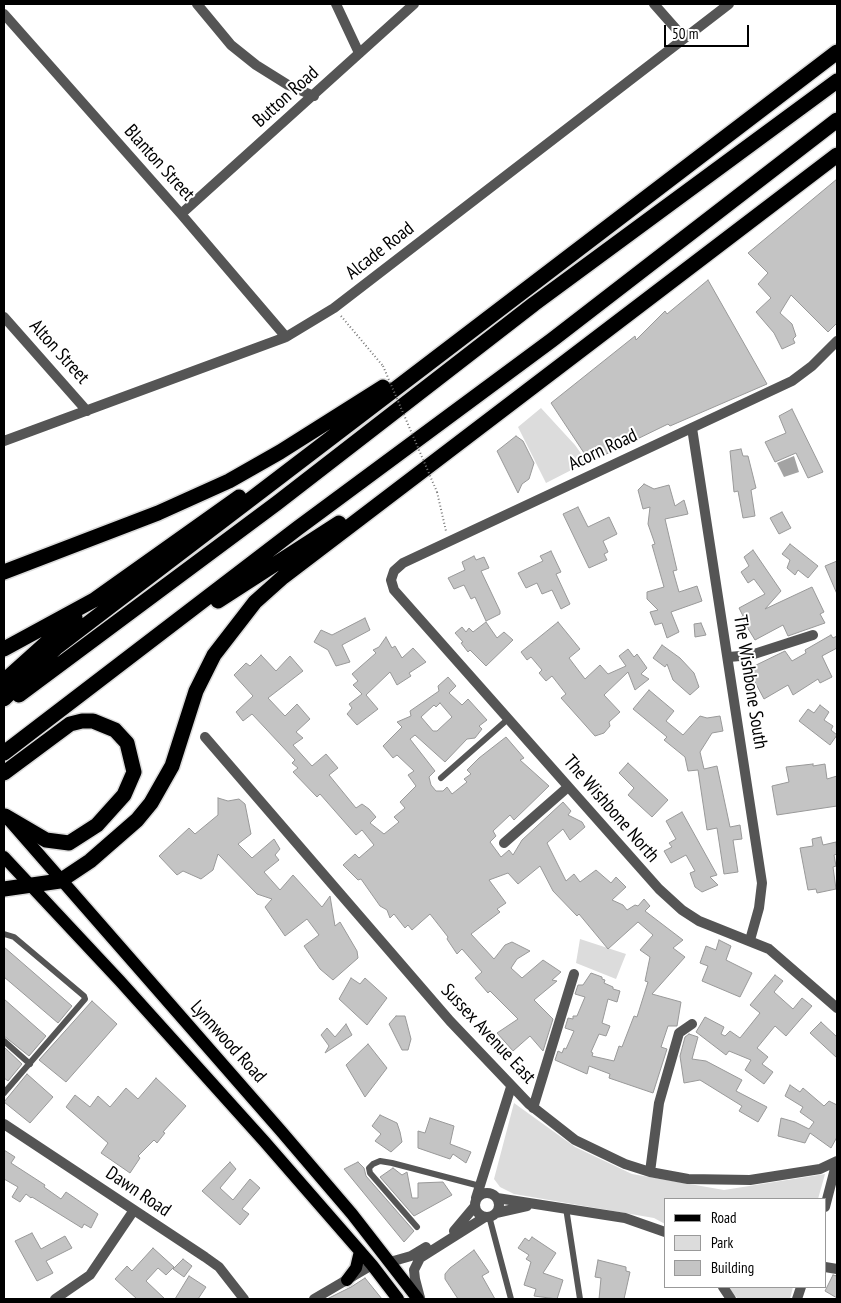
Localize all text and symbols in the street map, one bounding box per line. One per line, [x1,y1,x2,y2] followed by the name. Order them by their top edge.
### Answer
[666,15,751,47] scale bar
[672,24,698,43] text: 50 m
[248,62,324,132] street label: Button Road
[119,120,199,206] street label: Blanton Street
[341,217,419,285] street label: Alcade Road
[24,315,94,389] street label: Alton Street
[565,424,641,476] street label: Acorn Road
[728,613,772,751] street label: The Wishbone South
[558,751,664,867] street label: The Wishbone North
[436,979,540,1089] street label: Sussex Avenue East
[185,996,271,1088] street label: Lynnwood Road
[101,1162,175,1222] street label: Dawn Road
[664,1198,826,1288] legend
[711,1208,737,1227] text: Road
[711,1233,733,1252] text: Park
[711,1258,754,1277] text: Building

